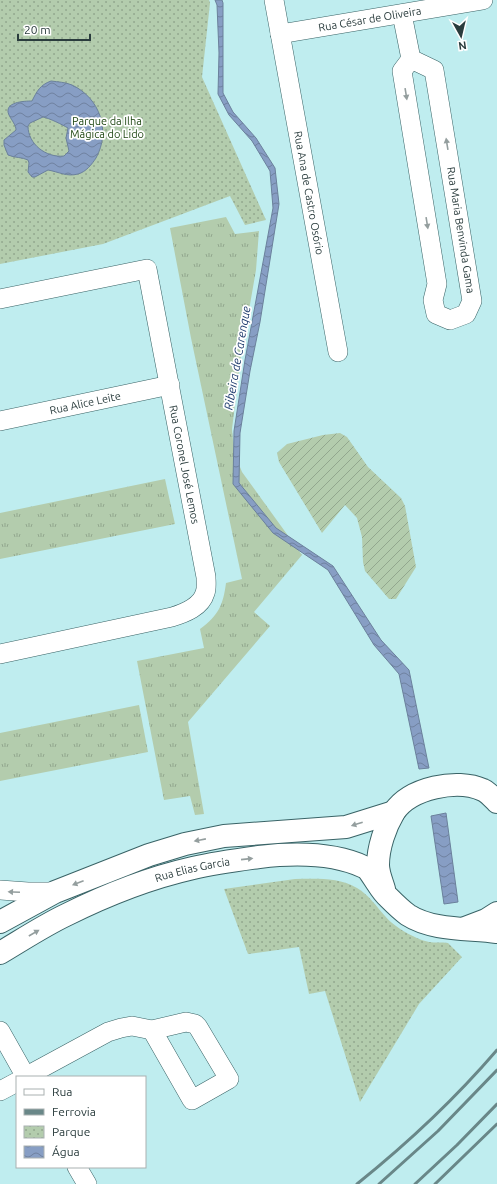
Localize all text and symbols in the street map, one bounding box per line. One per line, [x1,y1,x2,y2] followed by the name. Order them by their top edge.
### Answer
[317,4,422,34] street label: Rua César de Oliveira
[18,16,90,42] scale bar
[441,16,481,56] north arrow
[24,23,51,36] text: 20 m
[457,39,467,52] text: N
[403,88,409,100] one-way arrow
[70,115,144,140] park label: Parque da Ilha Mágica do Lido
[292,130,326,256] street label: Rua Ana de Castro Osório
[443,138,449,151] one-way arrow
[445,166,477,294] street label: Rua Maria Benvinda Gama
[424,216,430,229] one-way arrow
[221,305,253,411] water label: Ribeira de Carenque
[48,390,122,416] street label: Rua Alice Leite
[167,404,202,525] street label: Rua Coronel José Lemos
[351,821,363,827] one-way arrow
[194,838,207,844] one-way arrow
[153,855,231,884] street label: Rua Elias Garcia
[241,855,253,862] one-way arrow
[71,880,83,886] one-way arrow
[8,888,20,895] one-way arrow
[28,930,40,937] one-way arrow
[16,1076,146,1168] legend
[52,1085,73,1098] text: Rua
[52,1105,96,1118] text: Ferrovia
[52,1125,90,1138] text: Parque
[52,1145,80,1158] text: Água

